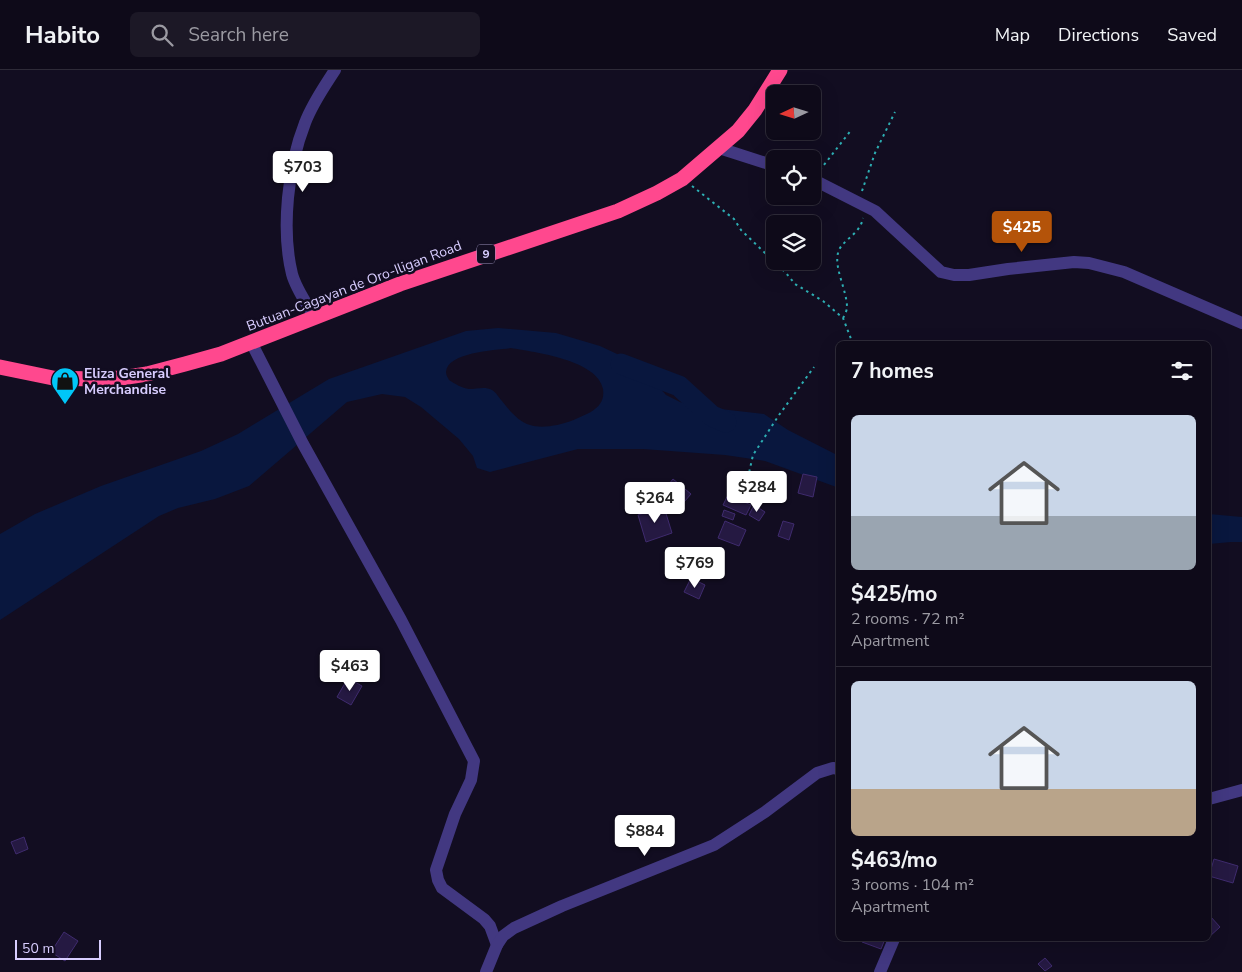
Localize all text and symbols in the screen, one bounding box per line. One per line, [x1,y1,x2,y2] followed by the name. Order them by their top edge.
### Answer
[130,12,480,57] search box
[25,19,100,51] text: Habito
[148,21,176,49] icon: search
[188,22,289,48] text: Search here
[995,23,1030,47] text: Map
[1058,23,1139,47] text: Directions
[1167,23,1217,47] text: Saved
[766,85,821,140] north arrow
[766,85,821,270] map controls
[273,150,333,193] pin: $703
[766,150,821,205] button: locate
[284,156,322,178] text: $703
[992,210,1052,253] pin: $425
[766,215,821,270] button: layers
[1003,216,1041,238] text: $425
[244,236,464,336] street label: Butuan-Cagayan de Oro-Iligan Road
[477,244,495,263] road number: 9
[851,357,934,385] text: 7 homes
[1168,357,1196,385] icon: filters
[84,364,170,399] place label: Eliza General Merchandise
[50,366,80,405] shop icon: Eliza General Merchandise
[979,448,1069,538] icon: home
[727,470,787,513] pin: $284
[738,476,776,498] text: $284
[625,482,685,524] pin: $264
[636,487,674,509] text: $264
[665,546,725,589] pin: $769
[676,552,714,574] text: $769
[851,580,937,608] text: $425/mo
[851,608,964,630] text: 2 rooms · 72 m²
[851,630,929,652] text: Apartment
[320,650,380,692] pin: $463
[331,655,369,677] text: $463
[979,713,1069,803] icon: home
[615,814,675,857] pin: $884
[626,820,664,842] text: $884
[851,846,937,874] text: $463/mo
[851,874,974,896] text: 3 rooms · 104 m²
[851,896,929,918] text: Apartment
[15,937,101,960] scale bar
[22,939,54,958] text: 50 m

